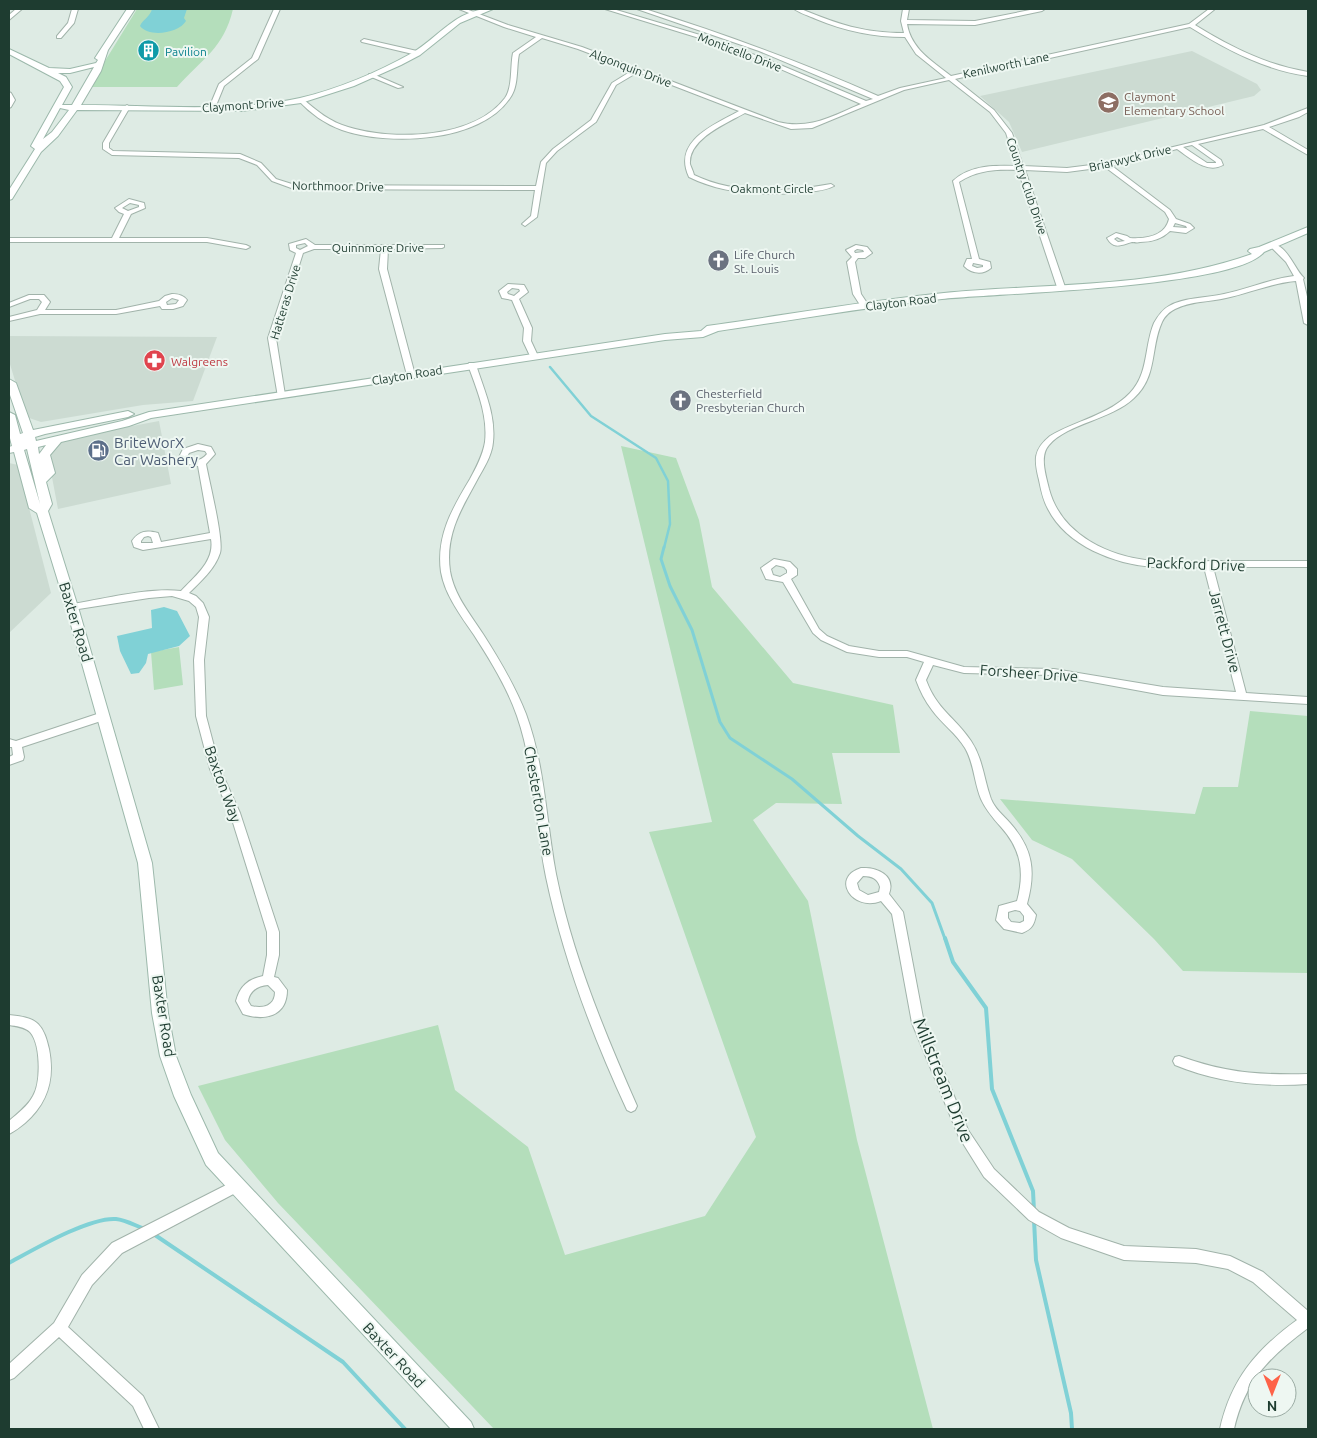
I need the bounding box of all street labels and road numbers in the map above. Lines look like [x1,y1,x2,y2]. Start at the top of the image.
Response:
street label: Monticello Drive [696,30,784,74]
street label: Algonquin Drive [588,46,674,90]
street label: Kenilworth Lane [962,50,1050,80]
street label: Claymont Drive [201,96,285,114]
street label: Country Club Drive [1004,136,1050,236]
street label: Briarwyck Drive [1088,142,1172,174]
street label: Northmoor Drive [292,179,384,193]
street label: Oakmont Circle [730,182,814,195]
street label: Quinnmore Drive [332,241,424,254]
street label: Hatteras Drive [267,263,303,341]
street label: Clayton Road [865,291,937,313]
street label: Clayton Road [371,363,443,387]
street label: Packford Drive [1146,554,1246,574]
street label: Baxter Road [56,580,96,664]
street label: Jarrett Drive [1206,588,1244,674]
street label: Forsheer Drive [979,661,1079,685]
street label: Baxton Way [201,744,245,824]
street label: Chesterton Lane [521,745,557,857]
street label: Baxter Road [149,974,179,1058]
street label: Millstream Drive [910,1015,978,1145]
street label: Baxter Road [360,1319,428,1391]

